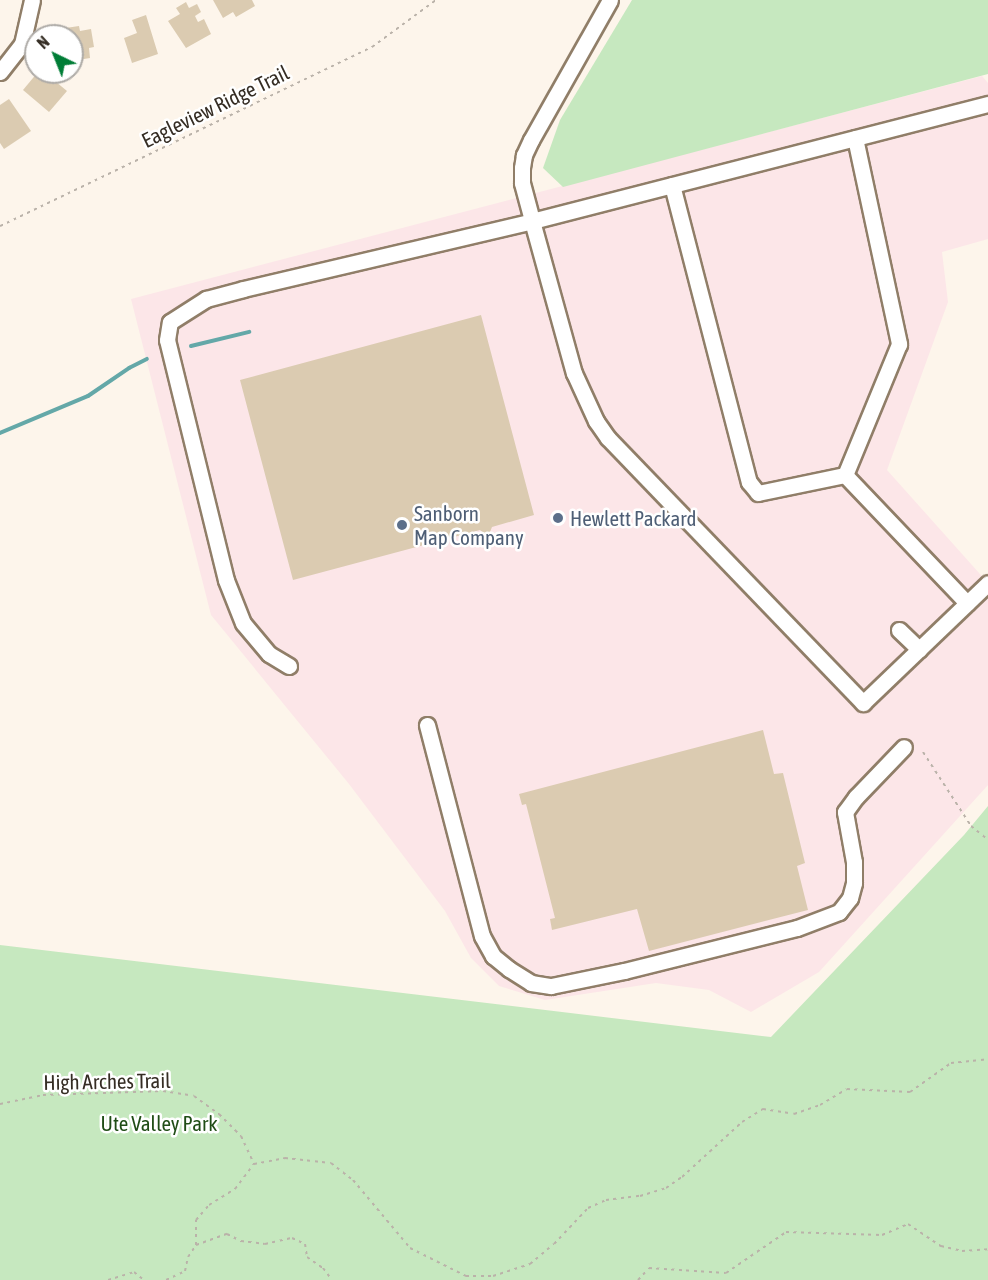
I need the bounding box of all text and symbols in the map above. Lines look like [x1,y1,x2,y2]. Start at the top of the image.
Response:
north arrow [24,24,84,84]
text: N [33,32,53,52]
street label: Eagleview Ridge Trail [137,59,293,153]
place label: Sanborn Map Company [414,500,524,550]
place label: Hewlett Packard [570,505,696,531]
marker: Hewlett Packard [551,511,565,525]
marker: Sanborn Map Company [395,518,409,532]
street label: High Arches Trail [43,1067,171,1095]
park label: Ute Valley Park [101,1110,217,1136]

